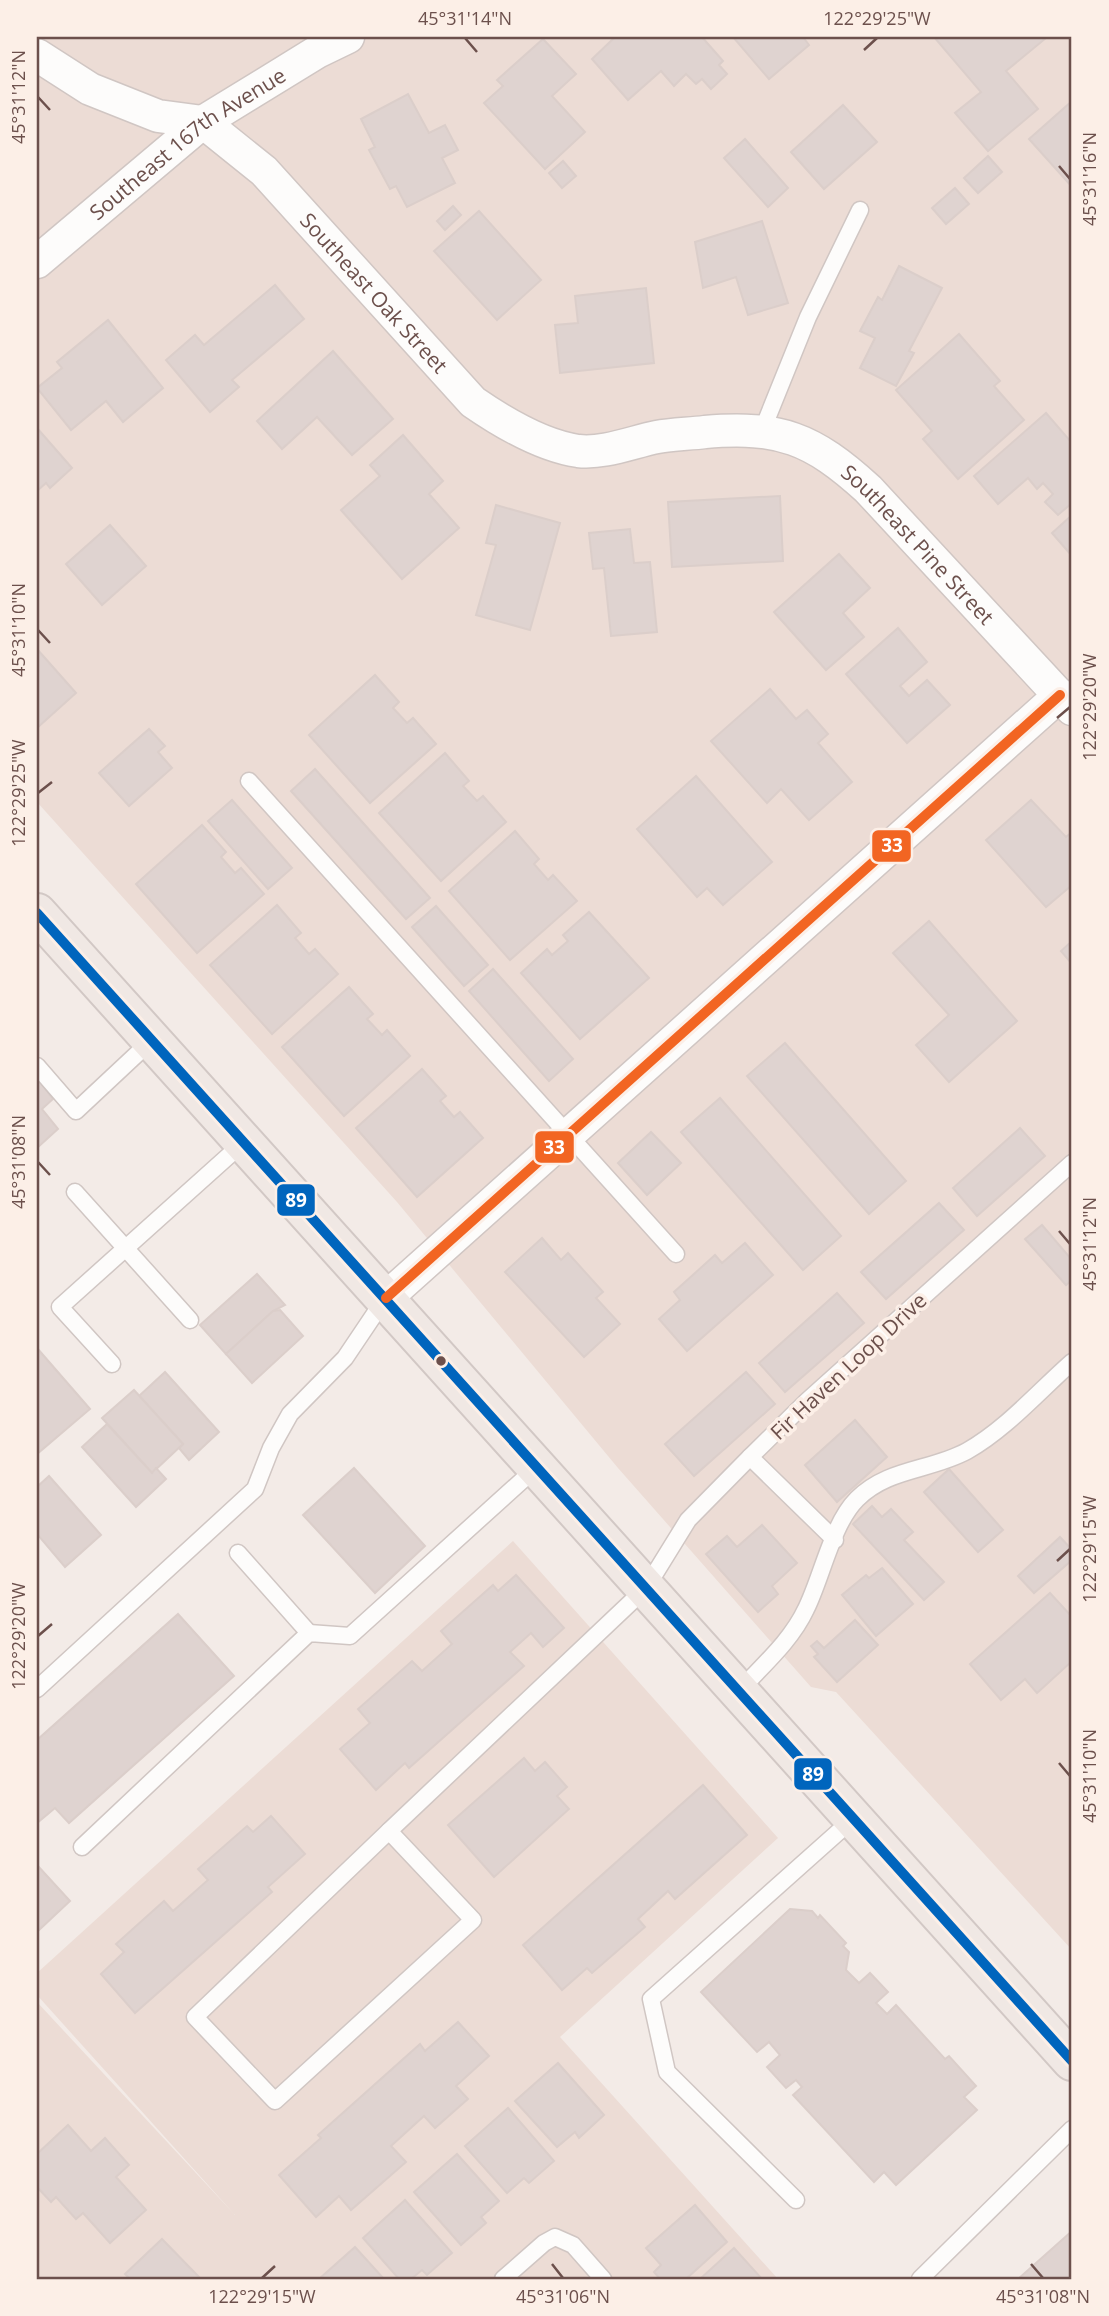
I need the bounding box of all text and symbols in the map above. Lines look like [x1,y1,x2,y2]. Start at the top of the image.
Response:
text: 45°31'14"N [418,6,512,30]
text: 122°29'25"W [823,6,931,30]
text: 45°31'12"N [6,50,30,144]
street label: Southeast 167th Avenue [83,61,291,226]
text: 45°31'16"N [1077,132,1101,226]
street label: Southeast Oak Street [294,207,454,379]
street label: Southeast Pine Street [836,458,1000,630]
text: 45°31'10"N [6,583,30,677]
text: 122°29'20"W [1077,653,1101,761]
text: 122°29'25"W [6,739,30,847]
line badge: 33 [871,829,912,863]
text: 33 [881,832,903,858]
text: 45°31'08"N [6,1115,30,1209]
line badge: 33 [534,1130,575,1164]
text: 33 [543,1134,565,1160]
line badge: 89 [276,1183,316,1217]
text: 89 [285,1187,307,1213]
text: 45°31'12"N [1077,1197,1101,1291]
street label: Fir Haven Loop Drive [764,1286,932,1446]
unlabelled marker [434,1354,448,1368]
text: 122°29'15"W [1077,1495,1101,1603]
text: 122°29'20"W [6,1582,30,1690]
text: 45°31'10"N [1077,1729,1101,1823]
line badge: 89 [793,1757,833,1791]
text: 89 [802,1761,824,1787]
text: 122°29'15"W [208,2284,316,2308]
text: 45°31'06"N [516,2284,610,2308]
text: 45°31'08"N [996,2284,1090,2308]

